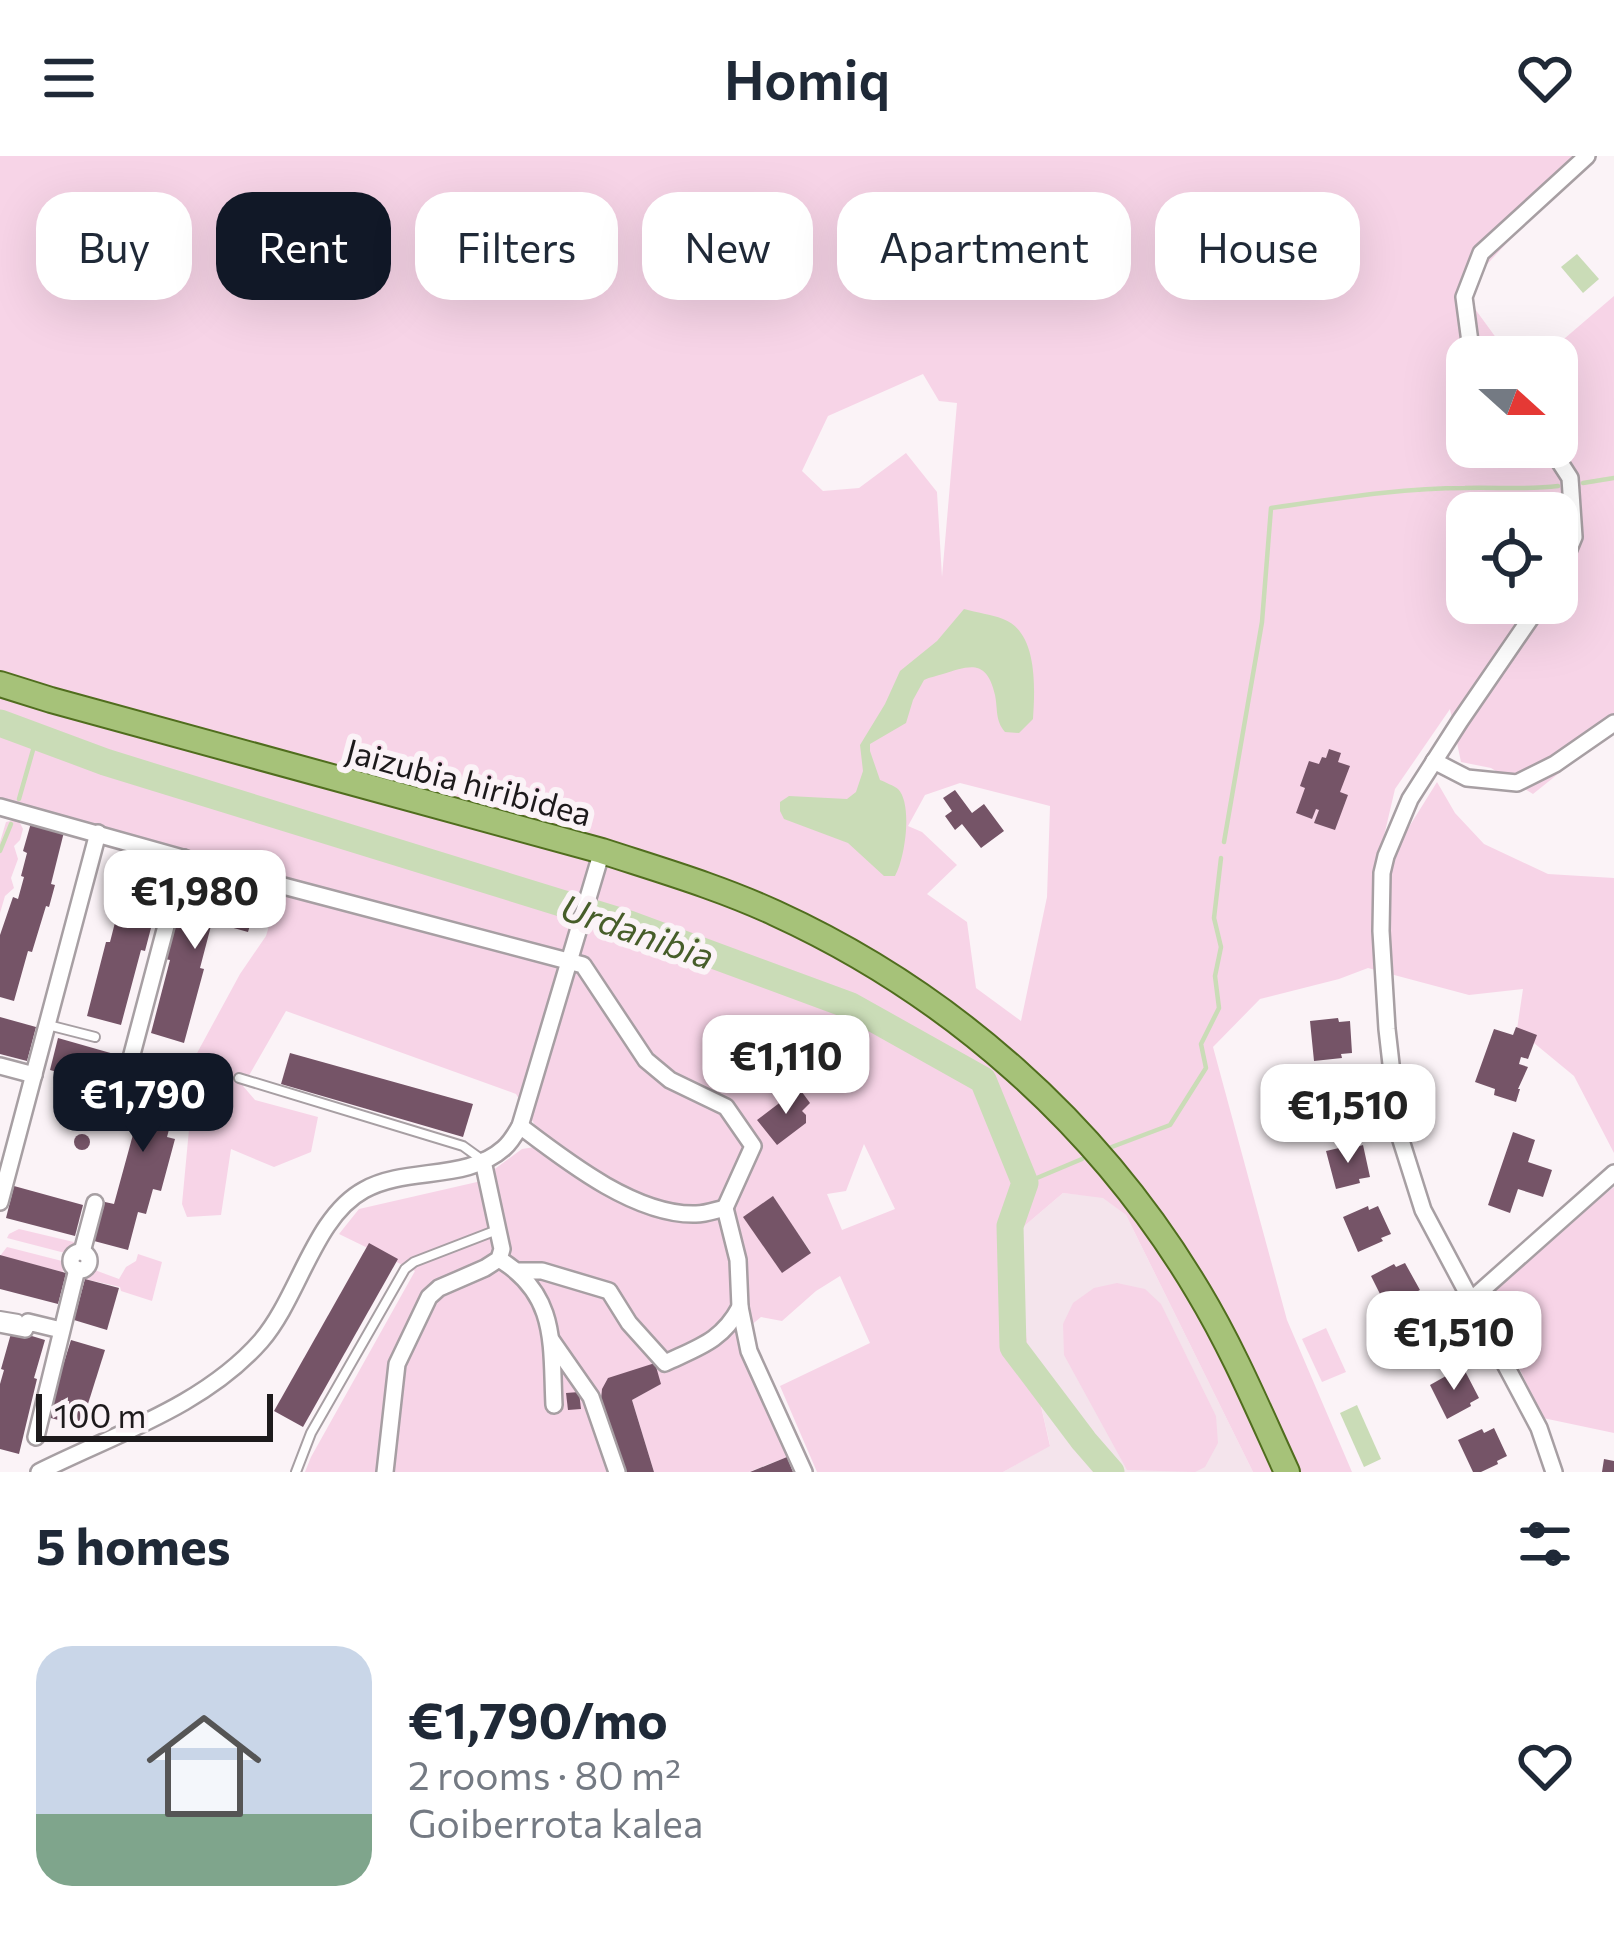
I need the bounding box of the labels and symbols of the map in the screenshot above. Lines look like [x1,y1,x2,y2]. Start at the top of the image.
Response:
north arrow [1446,336,1578,468]
street label: Jaizubia hiribidea [342,729,596,833]
pin: €1,980 [97,850,293,952]
water label: Urdanibia [556,883,720,977]
pin: €1,110 [688,1015,884,1117]
pin: €1,790 [45,1053,241,1155]
pin: €1,510 [1250,1064,1446,1166]
pin: €1,510 [1356,1291,1552,1393]
scale bar [36,1388,273,1441]

